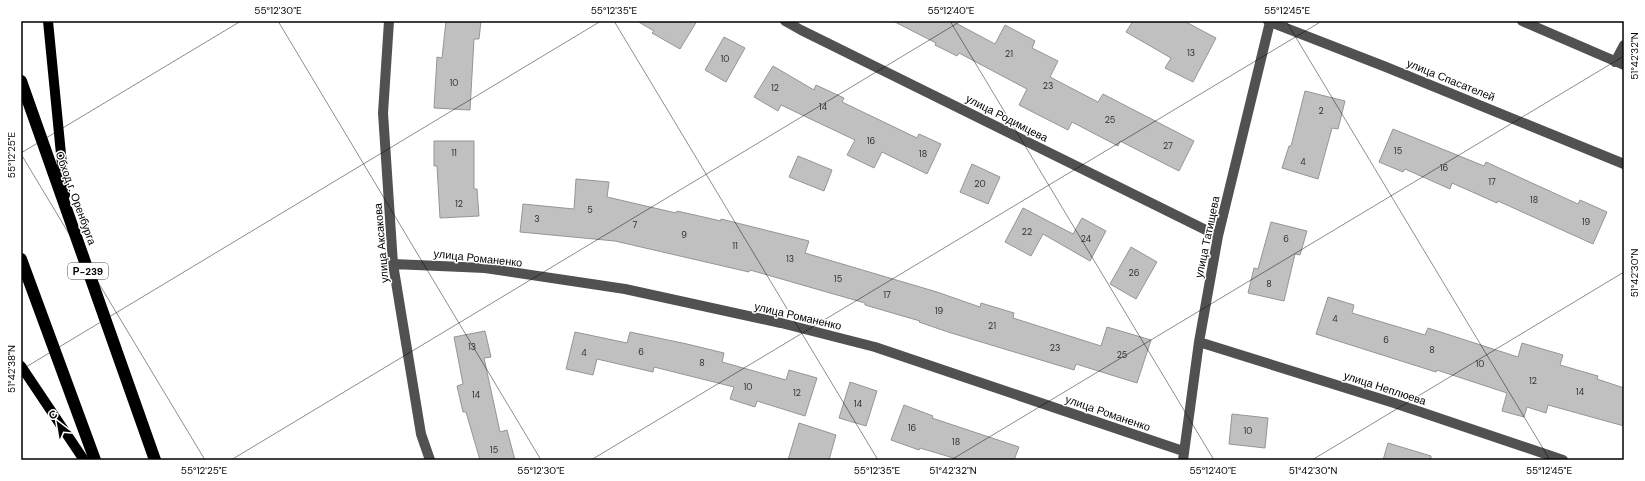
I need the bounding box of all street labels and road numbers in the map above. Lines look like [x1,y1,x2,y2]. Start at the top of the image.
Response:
street label: улица Спасателей [1405,56,1497,104]
street label: улица Родимцева [964,91,1051,145]
street label: Обход г. Оренбурга [53,149,100,248]
street label: улица Татищева [1191,194,1223,279]
street label: улица Аксакова [370,202,391,283]
street label: улица Романенко [433,246,523,270]
road number: Р-239 [68,263,108,279]
street label: улица Романенко [753,299,843,333]
street label: улица Неплюева [1342,368,1429,408]
street label: улица Романенко [1064,392,1152,434]

